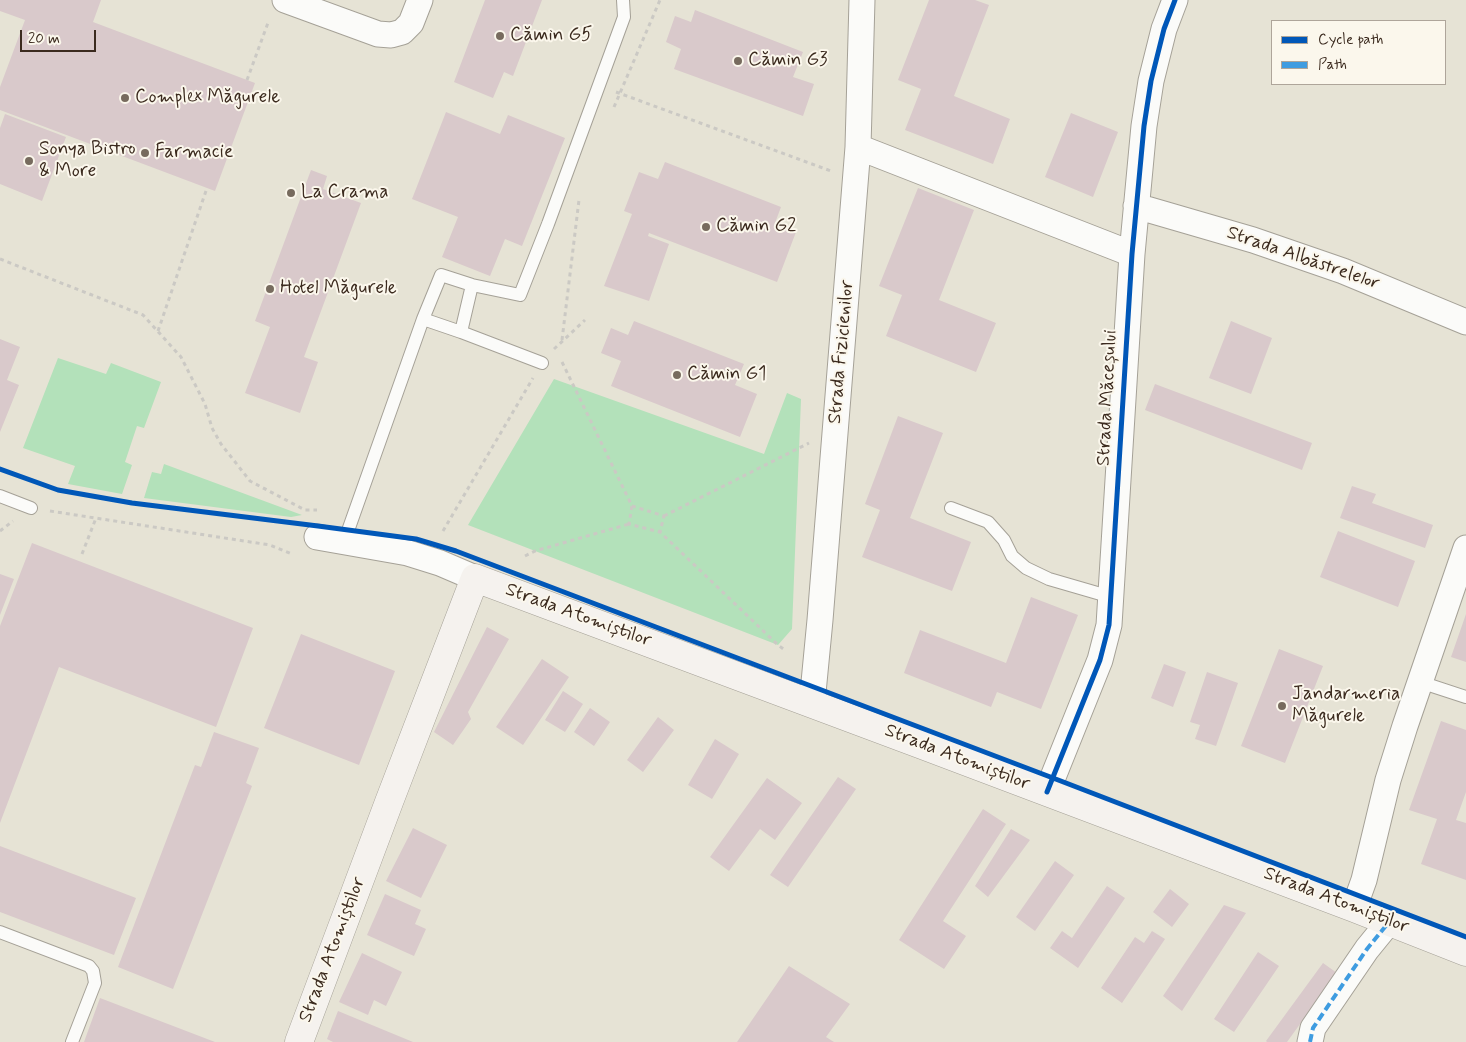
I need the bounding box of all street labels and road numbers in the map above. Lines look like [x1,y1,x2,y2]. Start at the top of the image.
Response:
street label: Strada Albăstrelelor [1223,222,1383,296]
street label: Strada Fizicienilor [824,279,860,425]
street label: Strada Măceșului [1093,329,1123,467]
street label: Strada Atomiștilor [502,579,654,653]
street label: Strada Atomiștilor [881,720,1033,796]
street label: Strada Atomiștilor [1260,863,1412,939]
street label: Strada Atomiștilor [295,874,371,1026]

